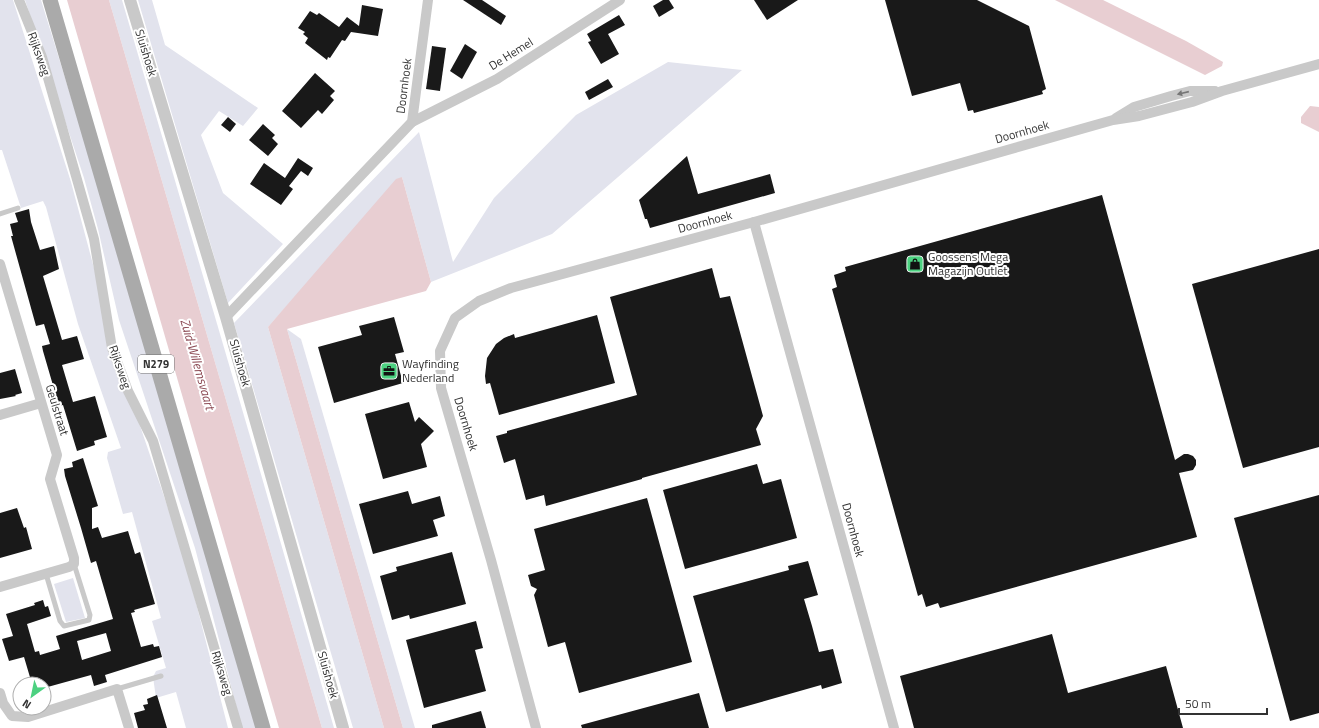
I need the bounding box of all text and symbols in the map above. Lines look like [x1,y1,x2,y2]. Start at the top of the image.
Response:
street label: Sluishoek [130,27,163,79]
street label: Rijksweg [23,29,56,78]
street label: De Hemel [485,32,537,75]
street label: Doornhoek [391,57,416,115]
one-way arrow [1177,91,1189,97]
street label: Doornhoek [993,115,1051,148]
street label: Doornhoek [676,205,734,238]
place label: Goossens Mega Magazijn Outlet [928,247,1008,280]
shop icon: Goossens Mega Magazijn Outlet [905,254,925,274]
water label: Zuid-Willemsvaart [175,316,221,414]
street label: Sluishoek [225,337,256,389]
street label: Rijksweg [104,342,137,391]
place label: Wayfinding Nederland [402,354,459,387]
road number: N279 [138,355,174,373]
office icon: Wayfinding Nederland [379,361,399,381]
street label: Geulstraat [41,382,75,439]
street label: Doornhoek [449,394,484,453]
street label: Doornhoek [837,501,870,559]
street label: Rijksweg [207,648,238,697]
street label: Sluishoek [313,649,344,701]
north arrow [12,676,52,716]
scale bar [1179,690,1267,716]
text: 50 m [1185,694,1211,713]
text: N [19,696,34,713]

